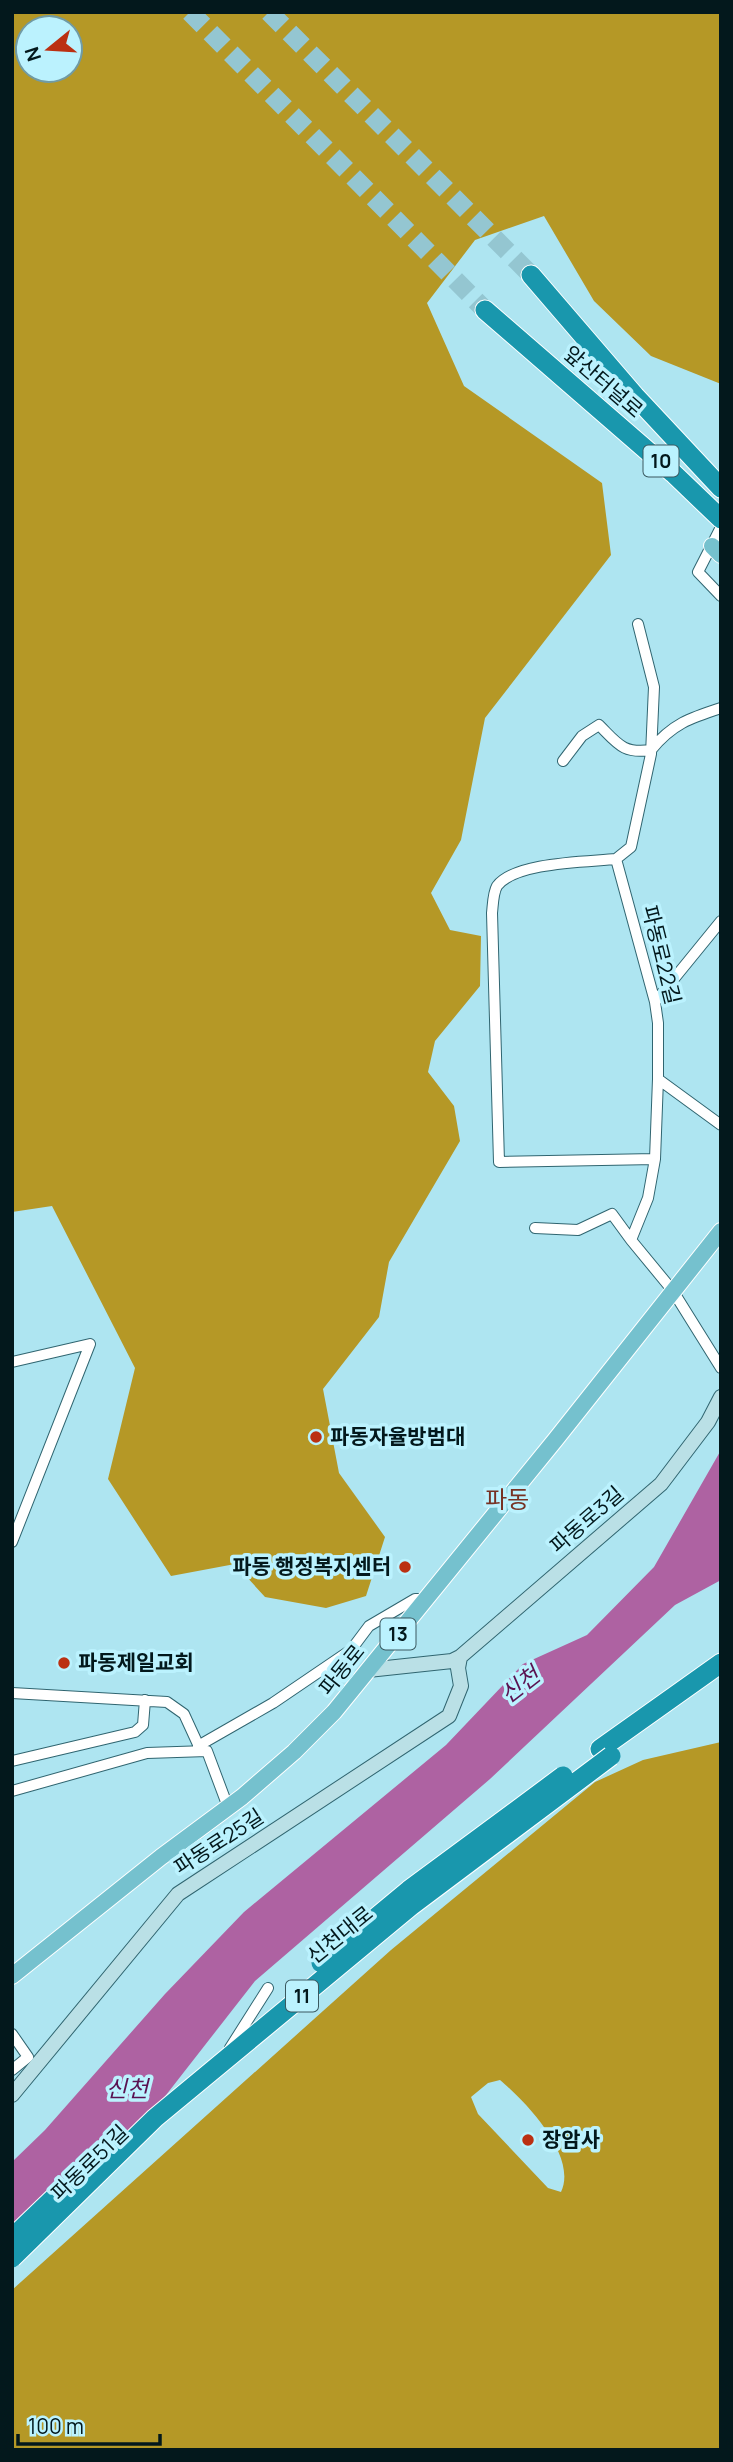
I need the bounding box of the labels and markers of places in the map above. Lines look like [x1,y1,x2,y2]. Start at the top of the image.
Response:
place label: 파동자율방범대 [330,1422,465,1450]
marker: 파동자율방범대 [308,1429,324,1445]
place label: 파동 행정복지센터 [232,1552,391,1580]
marker: 파동 행정복지센터 [397,1559,413,1575]
place label: 파동제일교회 [78,1648,194,1676]
marker: 파동제일교회 [56,1655,72,1671]
place label: 장암사 [542,2125,600,2153]
marker: 장암사 [520,2132,536,2148]

